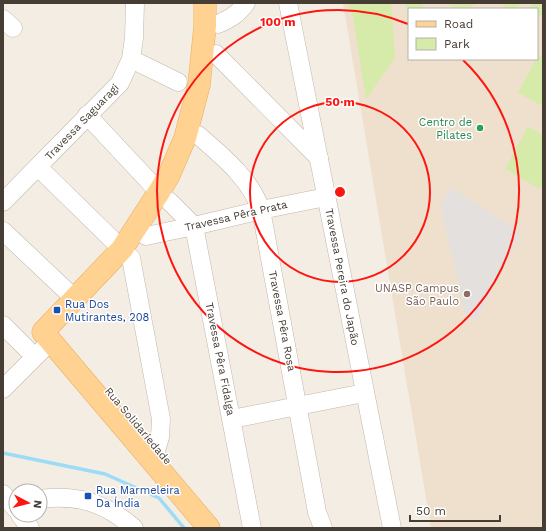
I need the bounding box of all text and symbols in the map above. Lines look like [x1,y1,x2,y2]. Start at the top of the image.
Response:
legend [408,8,538,60]
text: 100 m [260,15,296,29]
text: Road [444,17,473,31]
text: Park [444,37,470,51]
street label: Travessa Saguaragi [42,81,122,163]
text: 50 m [325,95,355,109]
place label: Centro de Pilates [419,116,472,142]
marker: Centro de Pilates [475,123,485,133]
centre of rings [333,185,347,199]
street label: Travessa Pêra Prata [184,198,288,234]
street label: Travessa Pereira do Japão [322,207,362,347]
street label: Travessa Pêra Rosa [266,269,298,373]
place label: UNASP Campus São Paulo [375,282,459,308]
marker: UNASP Campus São Paulo [462,289,472,299]
place label: Rua Dos Mutirantes, 208 [65,298,150,324]
street label: Travessa Pêra Fidalga [203,301,237,417]
marker: Rua Dos Mutirantes, 208 [52,305,62,315]
street label: Rua Solidariedade [102,385,174,467]
north arrow [8,483,48,523]
place label: Rua Marmeleira Da Índia [96,484,180,510]
marker: Rua Marmeleira Da Índia [83,491,93,501]
scale bar [410,497,500,523]
text: N [30,499,44,509]
text: 50 m [416,504,446,518]

